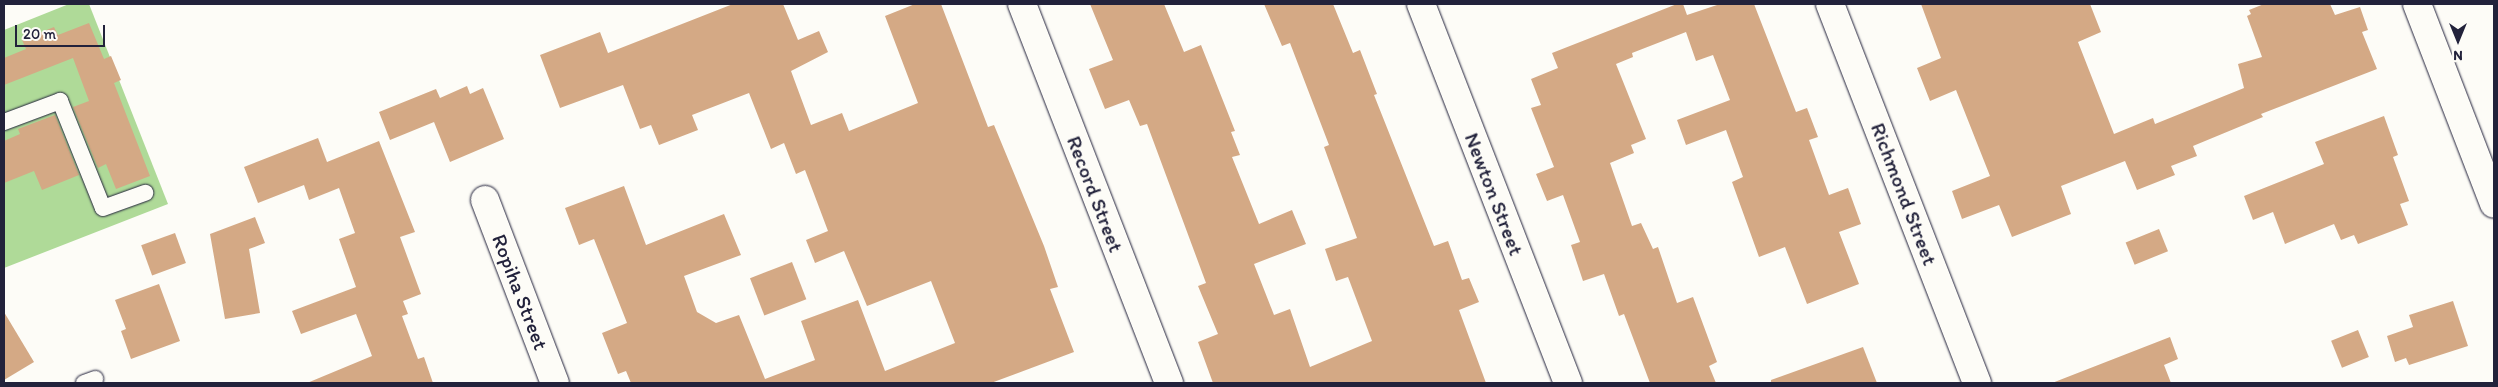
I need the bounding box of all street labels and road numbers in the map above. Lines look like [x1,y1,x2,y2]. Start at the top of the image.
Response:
street label: Richmond Street [1865,119,1943,269]
street label: Newton Street [1459,129,1529,259]
street label: Record Street [1061,132,1129,256]
street label: Ropiha Street [486,231,554,353]

